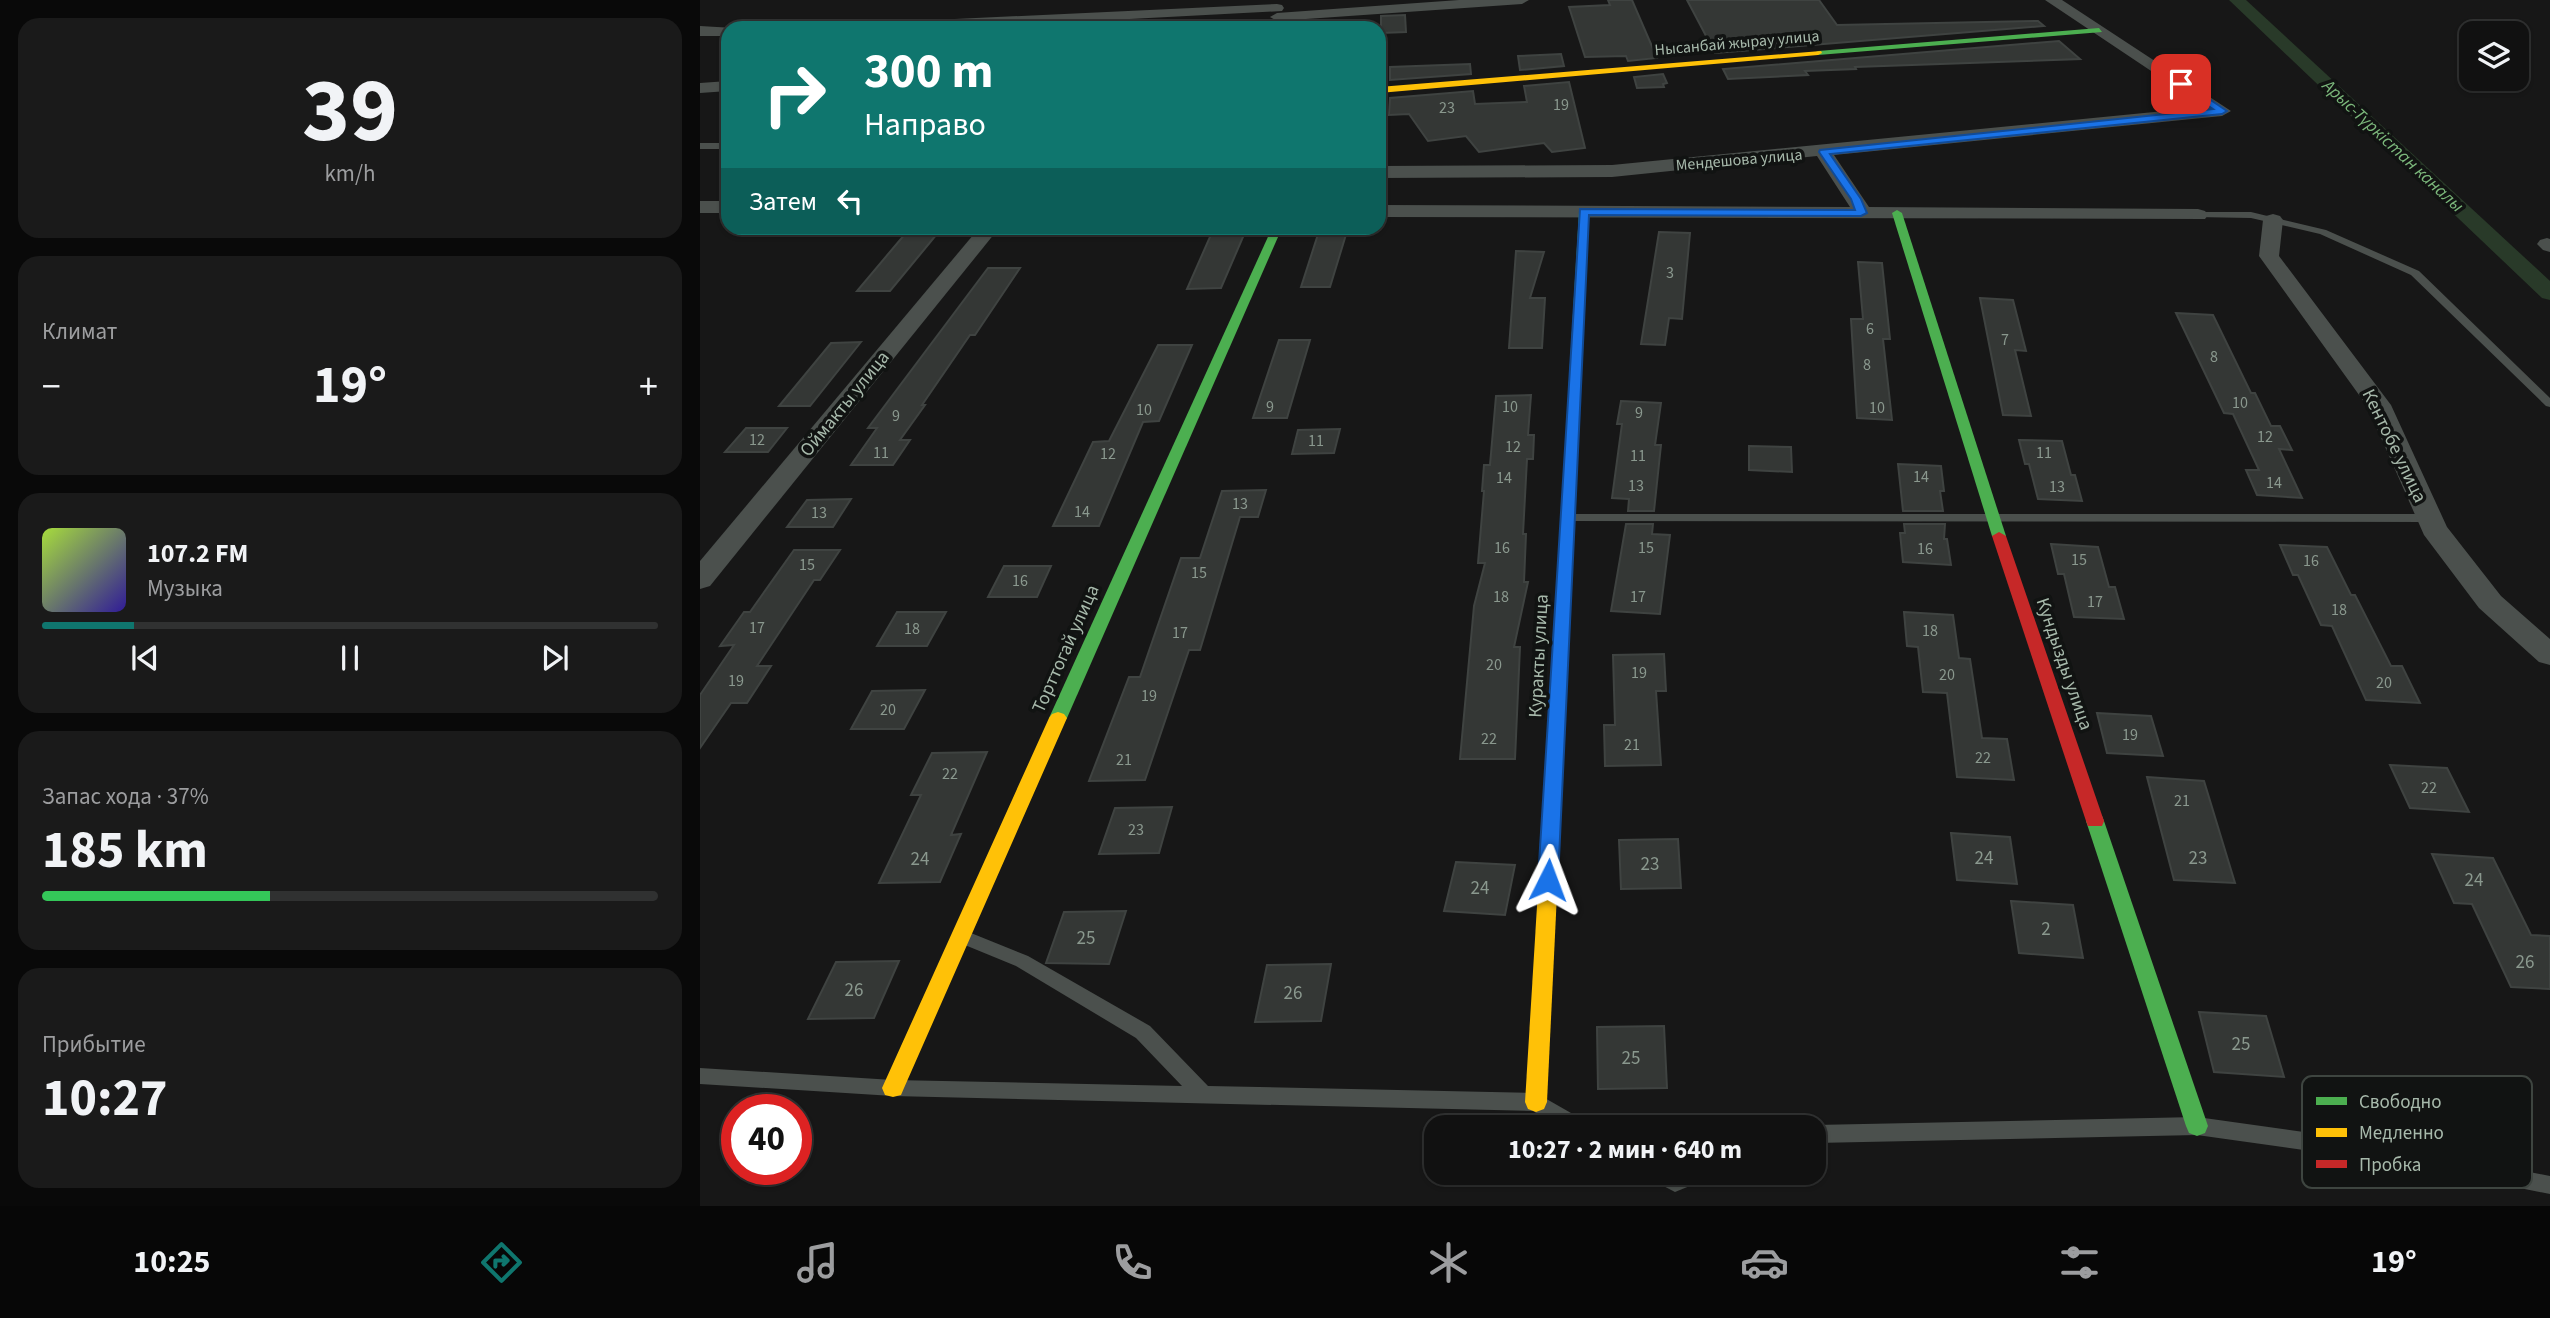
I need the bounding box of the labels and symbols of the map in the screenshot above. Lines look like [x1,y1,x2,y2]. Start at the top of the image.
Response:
street label: Нысанбай жырау улица [1654,25,1820,61]
pin [2151,54,2211,114]
water label: Арыс-Түркістан каналы [2316,73,2469,218]
house number: 19 [1553,94,1569,116]
house number: 23 [1439,97,1455,119]
street label: Мендешова улица [1675,144,1803,176]
house number: 3 [1666,262,1674,284]
house number: 6 [1866,318,1874,340]
house number: 7 [2001,329,2009,351]
street label: Оймакты улица [794,345,896,463]
house number: 8 [2210,346,2218,368]
house number: 8 [1863,354,1871,376]
street label: Кентобе улица [2355,385,2433,507]
house number: 10 [2232,392,2248,414]
house number: 9 [1266,396,1274,418]
house number: 10 [1502,396,1518,418]
house number: 10 [1869,397,1885,419]
house number: 10 [1136,399,1152,421]
house number: 9 [1635,402,1643,424]
house number: 9 [892,405,900,427]
house number: 12 [2257,426,2273,448]
house number: 12 [749,429,765,451]
house number: 11 [1308,430,1324,452]
house number: 12 [1505,436,1521,458]
house number: 11 [873,442,889,464]
house number: 11 [2036,442,2052,464]
house number: 12 [1100,443,1116,465]
house number: 11 [1630,445,1646,467]
house number: 14 [1913,466,1929,488]
house number: 14 [1496,467,1512,489]
house number: 14 [2266,472,2282,494]
house number: 13 [1628,475,1644,497]
house number: 13 [2049,476,2065,498]
house number: 13 [1232,493,1248,515]
house number: 14 [1074,501,1090,523]
house number: 13 [811,502,827,524]
house number: 16 [1494,537,1510,559]
house number: 15 [1638,537,1654,559]
house number: 16 [1917,538,1933,560]
house number: 15 [2071,549,2087,571]
house number: 16 [2303,550,2319,572]
house number: 15 [799,554,815,576]
house number: 15 [1191,562,1207,584]
house number: 16 [1012,570,1028,592]
street label: Торттогай улица [1026,581,1106,717]
house number: 18 [1493,586,1509,608]
house number: 17 [1630,586,1646,608]
house number: 17 [2087,591,2103,613]
street label: Куракты улица [1522,594,1556,718]
street label: Кундызды улица [2029,594,2099,734]
house number: 18 [2331,599,2347,621]
house number: 17 [749,617,765,639]
house number: 18 [904,618,920,640]
house number: 18 [1922,620,1938,642]
house number: 17 [1172,622,1188,644]
house number: 20 [1486,654,1502,676]
house number: 19 [1631,662,1647,684]
house number: 20 [1939,664,1955,686]
house number: 19 [728,670,744,692]
house number: 20 [2376,672,2392,694]
house number: 19 [1141,685,1157,707]
house number: 20 [880,699,896,721]
house number: 19 [2122,724,2138,746]
house number: 22 [1481,728,1497,750]
house number: 21 [1624,734,1640,756]
house number: 22 [1975,747,1991,769]
house number: 21 [1116,749,1132,771]
house number: 22 [942,763,958,785]
house number: 22 [2421,777,2437,799]
house number: 21 [2174,790,2190,812]
house number: 23 [1128,819,1144,841]
position arrow [1511,843,1585,917]
house number: 24 [1975,845,1993,872]
house number: 23 [2189,845,2207,872]
house number: 24 [911,846,929,873]
house number: 23 [1641,851,1659,878]
house number: 24 [2465,867,2483,894]
house number: 24 [1471,875,1489,902]
house number: 2 [2041,916,2051,943]
house number: 25 [1077,925,1095,952]
house number: 26 [2516,949,2534,976]
house number: 26 [845,977,863,1004]
house number: 26 [1284,980,1302,1007]
house number: 25 [2232,1031,2250,1058]
house number: 25 [1622,1045,1640,1072]
legend [2302,1076,2532,1188]
text: Свободно [2359,1089,2442,1116]
speed limit sign: 40 [721,1094,812,1185]
text: Медленно [2359,1120,2444,1147]
text: Пробка [2359,1152,2421,1179]

